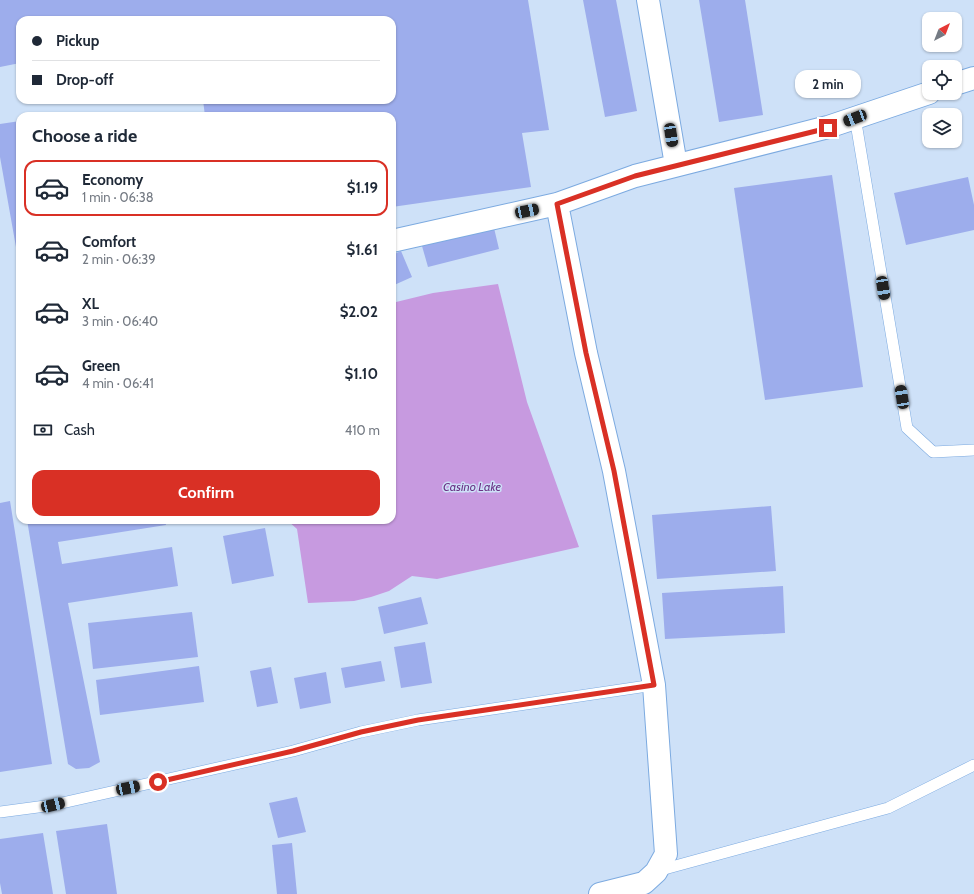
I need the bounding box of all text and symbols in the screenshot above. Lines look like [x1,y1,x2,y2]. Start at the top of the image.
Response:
north arrow [922,12,962,52]
map controls [922,12,962,148]
text: Pickup [56,32,99,50]
button: locate [922,60,962,100]
callout: 2 min [795,70,861,98]
text: Drop-off [56,71,114,89]
text: 2 min [812,76,844,92]
car [842,108,868,128]
button: layers [922,108,962,148]
route end [819,119,837,137]
car [663,122,679,148]
text: Choose a ride [32,125,137,147]
icon: car [34,170,70,206]
text: Economy [82,171,143,189]
text: $1.19 [347,179,378,197]
text: 1 min · 06:38 [82,189,154,205]
car [514,203,540,219]
icon: car [34,232,70,268]
text: Comfort [82,233,136,251]
text: $1.61 [346,241,378,259]
text: 2 min · 06:39 [82,251,156,267]
car [875,275,891,301]
icon: car [34,294,70,330]
text: XL [82,295,99,313]
text: $2.02 [340,303,378,321]
text: 3 min · 06:40 [82,313,158,329]
icon: car [34,356,70,392]
text: Green [82,357,120,375]
text: $1.10 [345,365,378,383]
text: 4 min · 06:41 [82,375,154,391]
car [894,384,910,410]
icon: cash [32,419,54,441]
text: Cash [64,421,95,439]
text: 410 m [345,422,380,438]
button: Confirm [32,470,380,516]
water label: Casino Lake [443,479,501,494]
route start [149,773,167,791]
car [115,780,141,796]
car [40,796,66,814]

